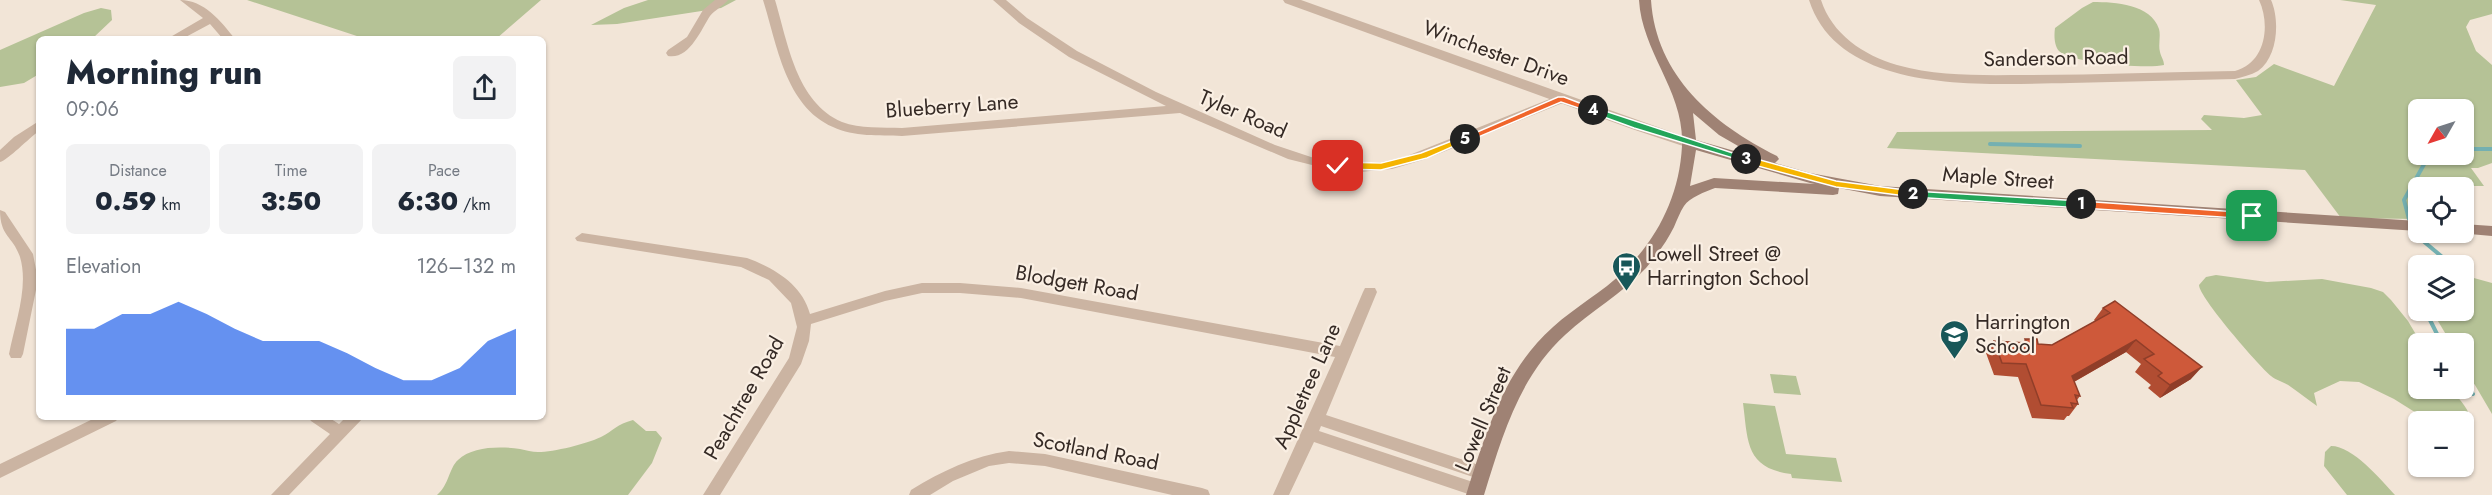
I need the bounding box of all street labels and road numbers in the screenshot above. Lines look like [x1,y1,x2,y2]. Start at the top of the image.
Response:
street label: Winchester Drive [1419,13,1573,93]
street label: Sanderson Road [1983,42,2129,74]
street label: Tyler Road [1194,82,1292,146]
street label: Blueberry Lane [885,86,1020,126]
street label: Maple Street [1942,159,2054,197]
street label: Blodgett Road [1013,257,1141,309]
street label: Appletree Lane [1266,318,1348,454]
street label: Peachtree Road [697,331,791,465]
street label: Lowell Street [1447,362,1519,476]
street label: Scotland Road [1031,424,1161,478]

